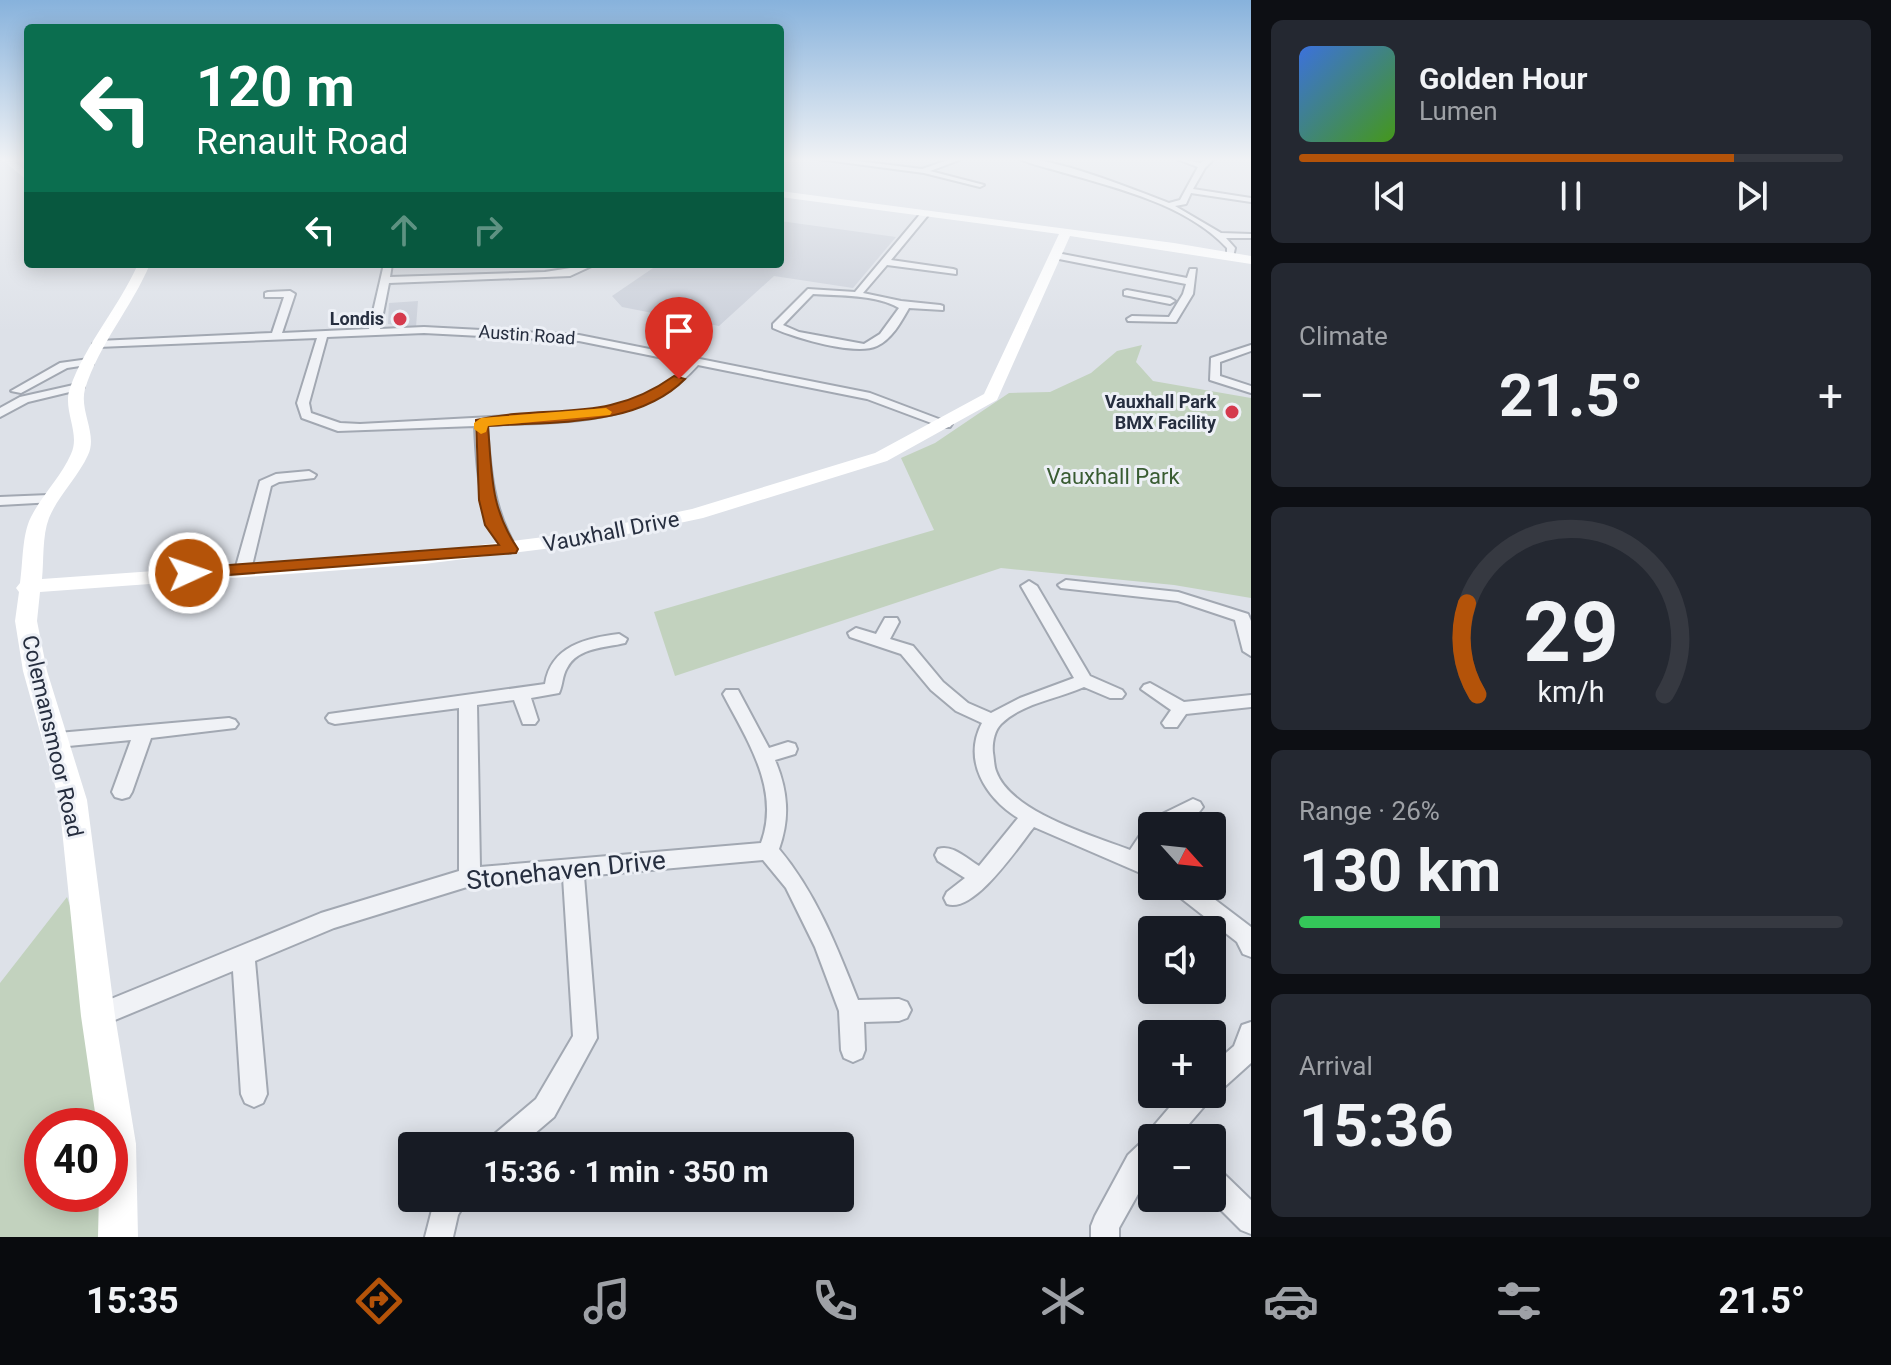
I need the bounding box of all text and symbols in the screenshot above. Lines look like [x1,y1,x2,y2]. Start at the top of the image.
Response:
text: 120 m [196,54,355,120]
icon: left [64,56,168,160]
text: Golden Hour [1419,61,1588,96]
text: Lumen [1419,96,1498,126]
text: Renault Road [196,121,409,163]
icon: previous [1368,174,1412,218]
icon: pause [1549,174,1593,218]
icon: next [1730,174,1774,218]
icon: left [298,208,342,252]
icon: ahead [382,208,426,252]
icon: right [466,208,510,252]
pin [645,297,713,379]
place label: Londis [330,308,384,329]
icon: arrive [657,309,701,353]
marker: Londis [391,310,409,328]
street label: Austin Road [478,321,576,348]
text: Climate [1299,321,1388,351]
text: 21.5° [1499,360,1643,431]
text: − [1299,370,1324,422]
text: + [1818,370,1843,422]
place label: Vauxhall Park BMX Facility [1105,391,1217,433]
marker: Vauxhall Park BMX Facility [1223,403,1241,421]
park label: Vauxhall Park [1046,464,1180,489]
street label: Vauxhall Drive [541,506,681,557]
position arrow [147,531,231,615]
text: 29 [1523,583,1619,680]
street label: Colemansmoor Road [17,633,88,839]
text: km/h [1537,675,1605,709]
text: Range · 26% [1299,796,1440,826]
north arrow [1138,812,1226,900]
map controls [1138,812,1226,1212]
text: 130 km [1299,835,1501,906]
street label: Stonehaven Drive [465,845,667,895]
button: sound [1138,916,1226,1004]
button: + [1138,1020,1226,1108]
text: Arrival [1299,1051,1373,1081]
text: 15:36 [1299,1090,1454,1161]
speed limit sign: 40 [24,1108,128,1212]
button: − [1138,1124,1226,1212]
text: 15:36 · 1 min · 350 m [483,1154,769,1189]
icon: directions [351,1273,407,1329]
icon: music [579,1273,635,1329]
icon: phone [807,1273,863,1329]
icon: climate [1035,1273,1091,1329]
icon: car [1263,1273,1319,1329]
icon: filters [1491,1273,1547,1329]
text: 15:35 [86,1280,179,1322]
text: 21.5° [1719,1280,1805,1322]

